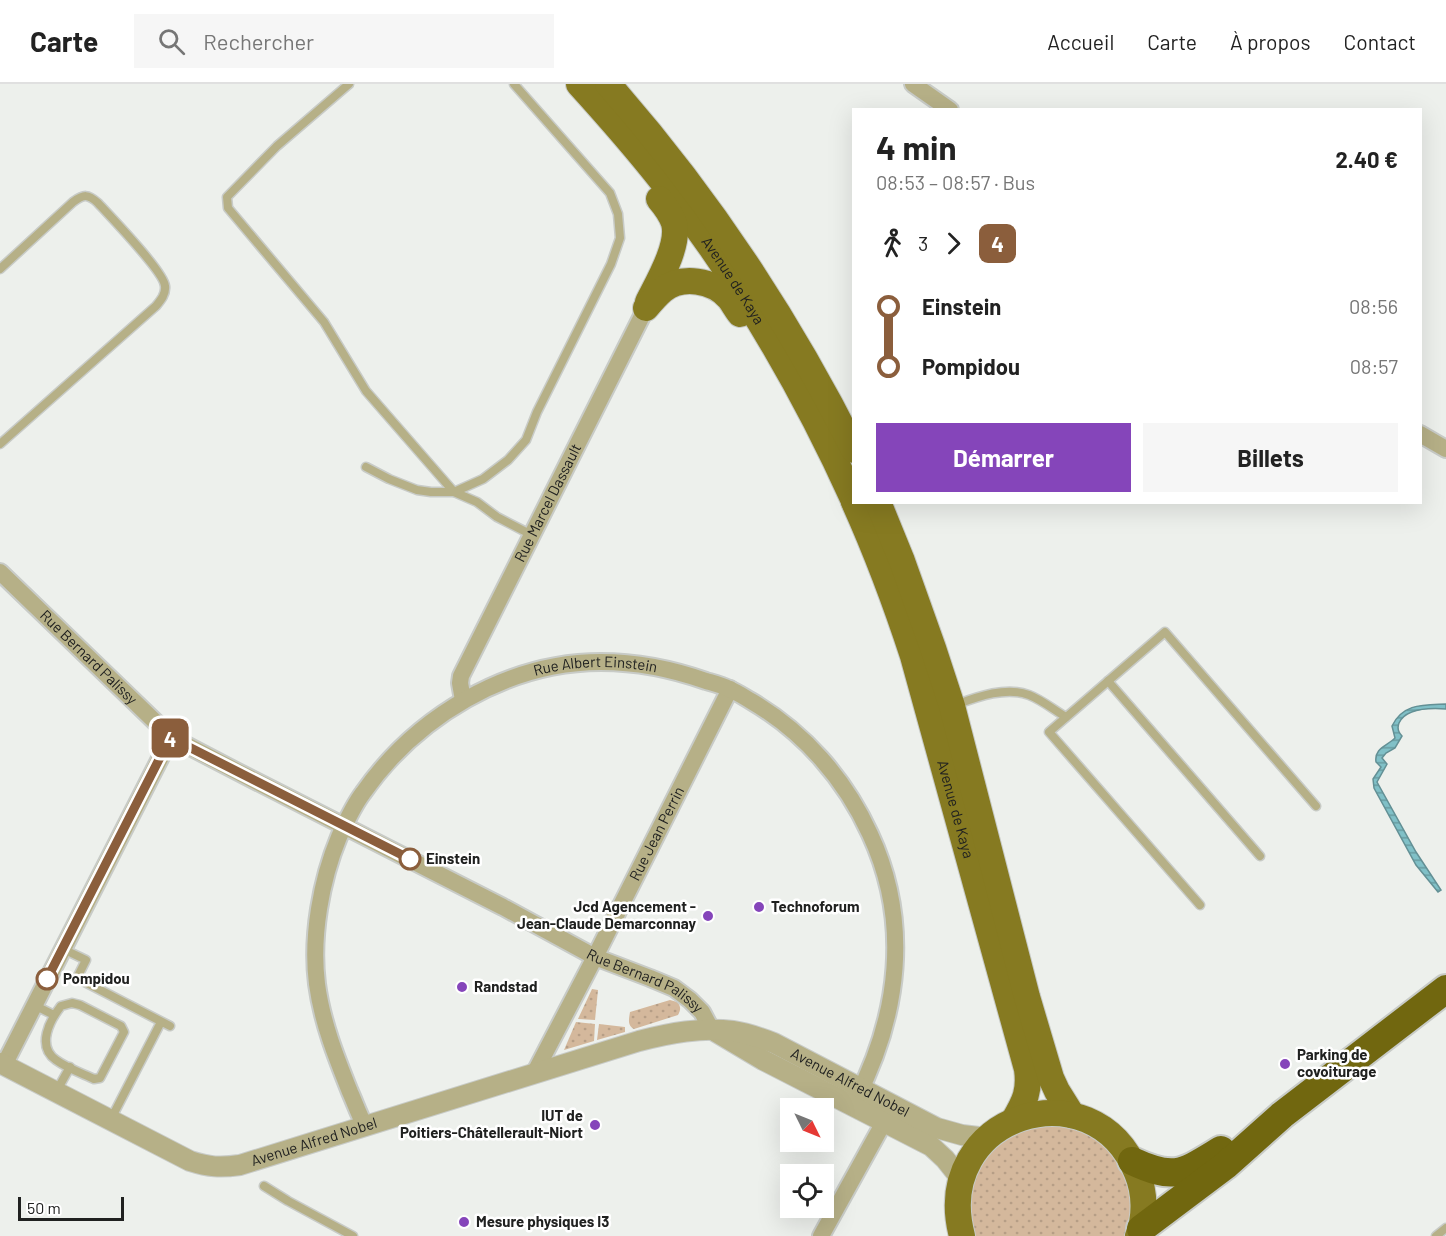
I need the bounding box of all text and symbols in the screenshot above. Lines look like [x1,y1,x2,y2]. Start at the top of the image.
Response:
search box [134,14,554,68]
text: Carte [30,24,98,58]
icon: search [155,25,188,58]
text: Rechercher [203,28,314,54]
text: Accueil [1047,29,1114,54]
text: Carte [1147,29,1197,54]
text: À propos [1230,29,1311,54]
text: Contact [1344,29,1416,54]
text: 4 min [876,127,957,167]
text: 2.40 € [1336,146,1398,172]
text: 08:53 – 08:57 · Bus [876,170,1035,194]
icon: walk [876,227,909,260]
icon: forward [937,227,970,260]
text: 3 [918,231,928,255]
text: 4 [991,231,1004,256]
street label: Avenue de Kaya [698,233,769,327]
text: Einstein [922,293,1001,319]
text: 08:56 [1349,294,1398,318]
text: Pompidou [922,353,1020,379]
text: 08:57 [1350,354,1398,378]
button: Démarrer [876,423,1131,492]
button: Billets [1143,423,1398,492]
street label: Rue Marcel Dassault [510,440,584,565]
street label: Rue Bernard Palissy [37,606,142,708]
street label: Rue Albert Einstein [531,652,659,679]
line badge: 4 [150,718,189,758]
text: 4 [164,726,176,751]
street label: Avenue de Kaya [934,758,978,860]
street label: Rue Jean Perrin [625,783,687,883]
marker: Einstein [399,848,421,870]
place label: Einstein [426,849,480,867]
place label: Jcd Agencement - Jean-Claude Demarconnay [517,897,696,932]
place label: Technoforum [771,897,859,915]
marker: Technoforum [752,900,766,914]
marker: Jcd Agencement - Jean-Claude Demarconnay [701,909,715,923]
street label: Rue Bernard Palissy [584,944,708,1016]
marker: Pompidou [36,968,58,990]
place label: Pompidou [63,969,130,987]
place label: Randstad [474,977,537,995]
marker: Randstad [455,980,469,994]
street label: Avenue Alfred Nobel [788,1043,913,1120]
place label: Parking de covoiturage [1297,1045,1376,1080]
marker: Parking de covoiturage [1278,1057,1292,1071]
north arrow [780,1098,834,1152]
map controls [780,1098,834,1218]
place label: IUT de Poitiers-Châtellerault-Niort [400,1106,583,1141]
street label: Avenue Alfred Nobel [248,1113,379,1169]
marker: IUT de Poitiers-Châtellerault-Niort [588,1118,602,1132]
button: locate [780,1164,834,1218]
scale bar [18,1194,124,1222]
text: 50 m [27,1198,61,1217]
place label: Mesure physiques I3 [476,1212,609,1230]
marker: Mesure physiques I3 [457,1215,471,1229]

